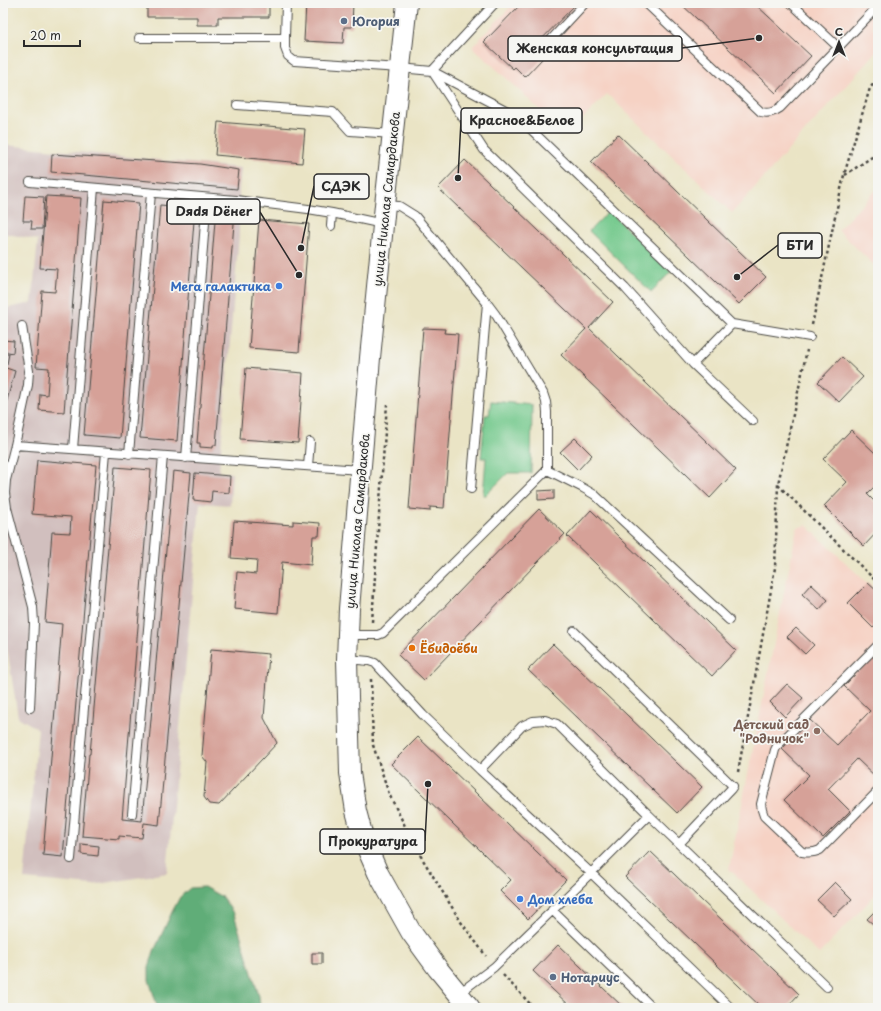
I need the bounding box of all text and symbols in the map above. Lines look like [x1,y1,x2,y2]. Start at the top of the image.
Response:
place label: Югория [352,12,400,30]
marker: Югория [339,16,349,26]
scale bar [24,22,80,48]
north arrow [819,22,859,62]
text: С [835,23,843,40]
text: 20 m [30,26,61,44]
callout: Женская консультация [508,36,682,61]
text: Женская консультация [515,38,674,57]
callout: Красное&Белое [461,108,582,133]
street label: улица Николая Самардакова [368,110,404,287]
text: Красное&Белое [469,110,575,129]
callout: СДЭК [314,174,369,199]
text: СДЭК [321,176,361,195]
callout: Dяdя Dёнеr [167,199,260,224]
text: Dяdя Dёнеr [176,201,253,220]
callout: БТИ [778,233,822,258]
text: БТИ [786,235,814,254]
place label: Мега галактика [170,277,272,295]
marker: Мега галактика [274,281,284,291]
street label: улица Николая Самардакова [340,432,374,609]
place label: Ёбидоёби [420,639,478,657]
marker: Ёбидоёби [407,643,417,653]
place label: Детский сад "Родничок" [733,715,809,747]
marker: Детский сад "Родничок" [812,726,822,736]
callout: Прокуратура [320,829,425,854]
text: Прокуратура [328,831,418,850]
place label: Дом хлеба [527,890,593,908]
marker: Дом хлеба [515,894,525,904]
place label: Нотариус [561,968,620,986]
marker: Нотариус [548,972,558,982]

